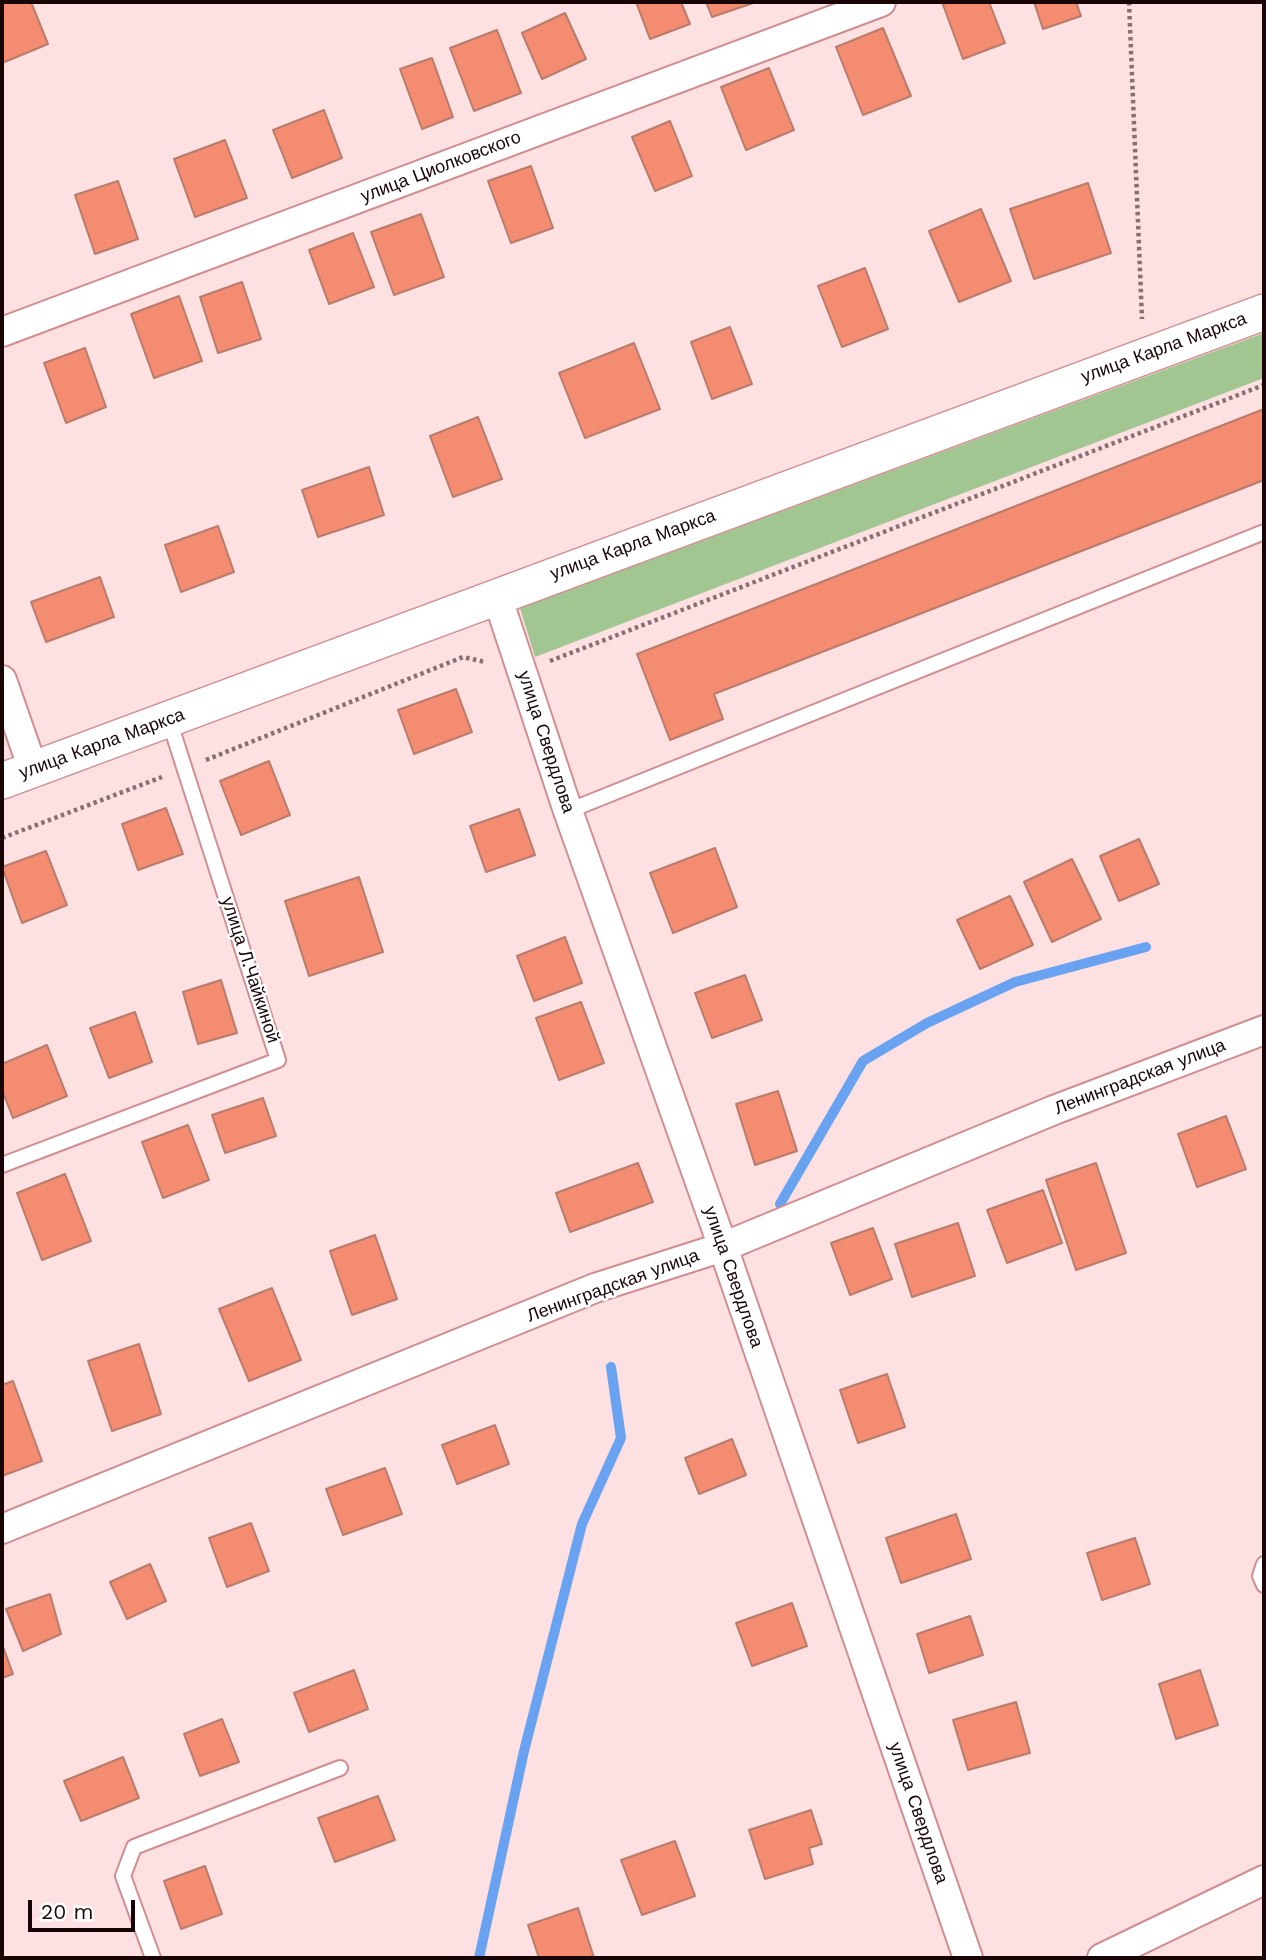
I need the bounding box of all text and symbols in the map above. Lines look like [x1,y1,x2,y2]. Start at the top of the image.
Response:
street label: улица Циолковского [358,126,524,208]
street label: улица Карла Маркса [1078,308,1250,388]
street label: улица Карла Маркса [547,505,719,585]
street label: улица Свердлова [513,668,579,816]
street label: улица Карла Маркса [16,704,188,784]
street label: улица Л.Чайкиной [216,894,284,1046]
street label: Ленинградская улица [1051,1034,1229,1120]
street label: улица Свердлова [699,1203,767,1351]
street label: Ленинградская улица [524,1245,702,1327]
street label: улица Свердлова [884,1739,952,1887]
scale bar [32,1886,138,1930]
text: 20 m [41,1899,93,1924]

